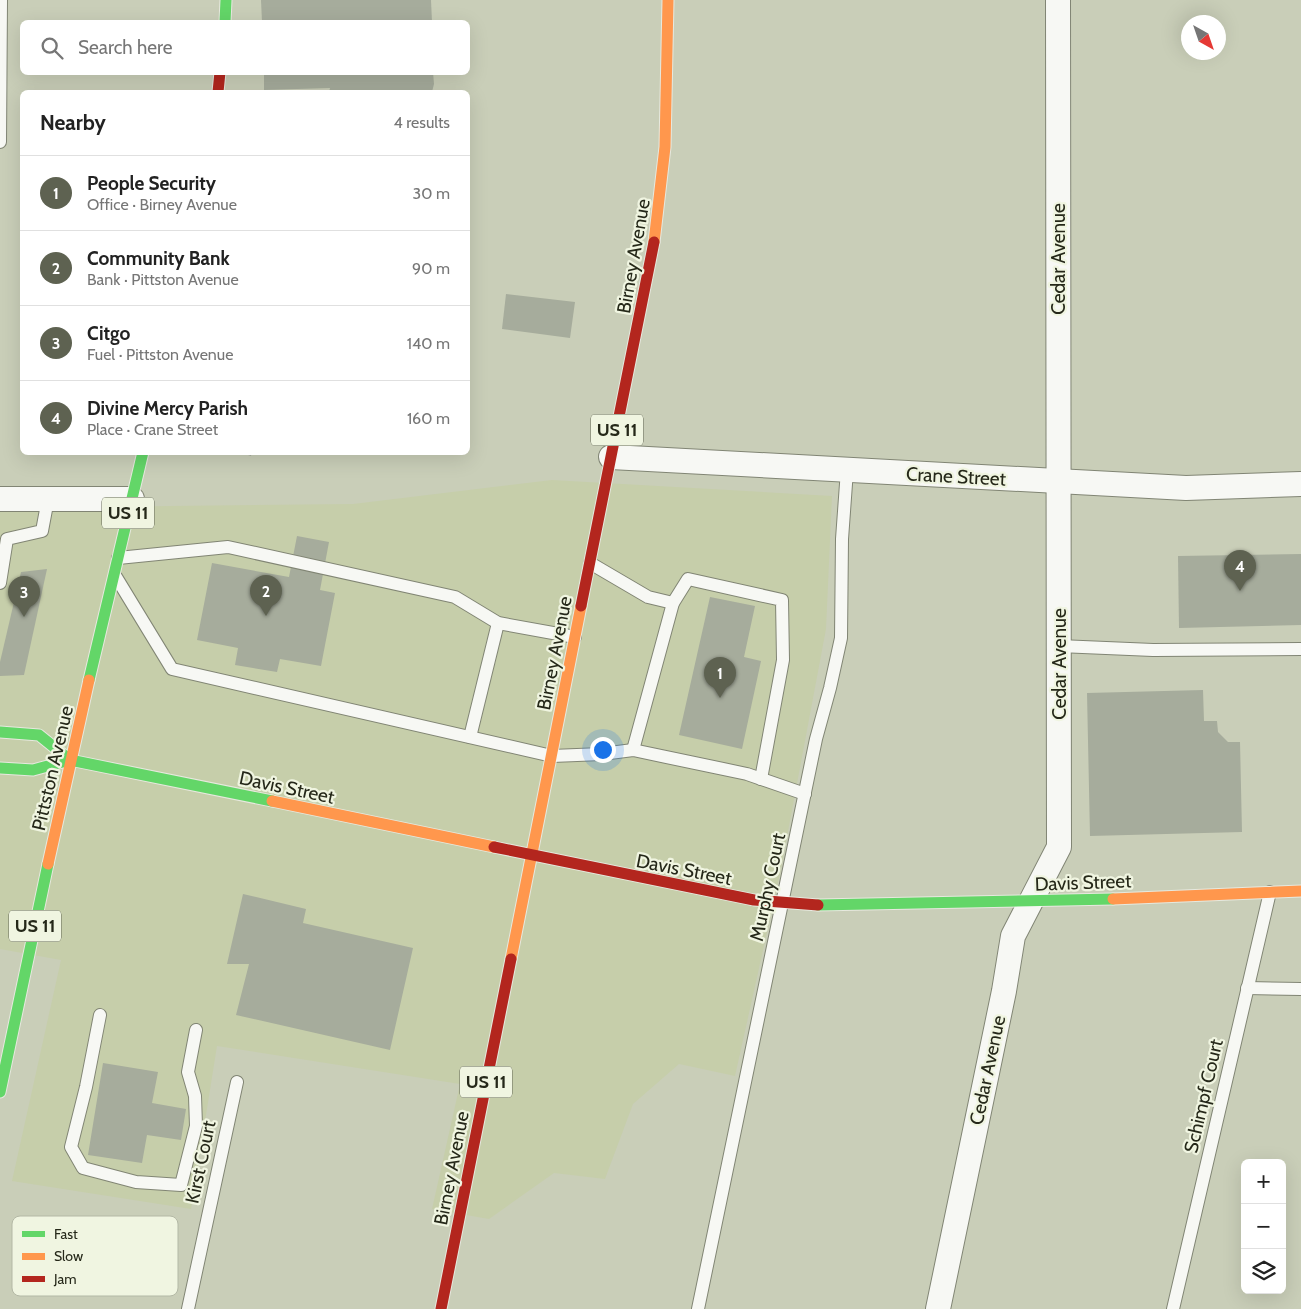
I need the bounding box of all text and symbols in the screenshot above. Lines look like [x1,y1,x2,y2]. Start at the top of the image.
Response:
north arrow [1181,15,1226,60]
search box [20,20,470,75]
icon: search [38,34,66,62]
text: Search here [78,36,172,59]
text: Nearby [40,110,106,135]
text: 4 results [393,113,450,132]
text: People Security [87,172,216,195]
text: 1 [53,184,59,203]
text: 30 m [413,184,450,203]
text: Office · Birney Avenue [87,195,237,214]
street label: Birney Avenue [612,197,655,315]
street label: Cedar Avenue [1047,203,1070,315]
text: Community Bank [87,247,230,270]
text: 2 [52,259,60,278]
text: 90 m [412,259,450,278]
text: Bank · Pittston Avenue [87,270,239,289]
text: Citgo [87,322,130,345]
text: 3 [52,334,60,353]
text: 140 m [407,334,450,353]
text: Fuel · Pittston Avenue [87,345,233,364]
text: Divine Mercy Parish [87,397,248,420]
text: 4 [51,409,61,428]
text: 160 m [407,409,450,428]
road number: US 11 [591,414,643,446]
text: Place · Crane Street [87,420,218,439]
street label: Crane Street [905,462,1007,491]
road number: US 11 [102,498,154,528]
pin: 4 [1224,550,1256,591]
pin: 2 [250,575,282,616]
pin: 3 [8,576,40,617]
street label: Birney Avenue [532,594,577,712]
street label: Cedar Avenue [1048,608,1071,720]
pin: 1 [704,657,736,698]
street label: Pittston Avenue [27,703,78,833]
your location [590,737,616,763]
street label: Davis Street [237,766,337,809]
street label: Murphy Court [745,830,790,943]
street label: Davis Street [634,849,734,890]
street label: Davis Street [1034,869,1132,896]
road number: US 11 [9,910,61,941]
street label: Cedar Avenue [965,1013,1010,1127]
street label: Schimpf Court [1179,1036,1228,1155]
road number: US 11 [460,1066,512,1098]
street label: Birney Avenue [429,1109,474,1227]
street label: Kirst Court [181,1118,221,1206]
map controls [1241,1159,1286,1294]
button: + [1241,1159,1286,1204]
button: − [1241,1204,1286,1249]
legend [12,1216,178,1296]
text: Fast [54,1225,78,1243]
text: Slow [54,1247,83,1265]
button: layers [1241,1249,1286,1294]
text: Jam [53,1270,76,1288]

